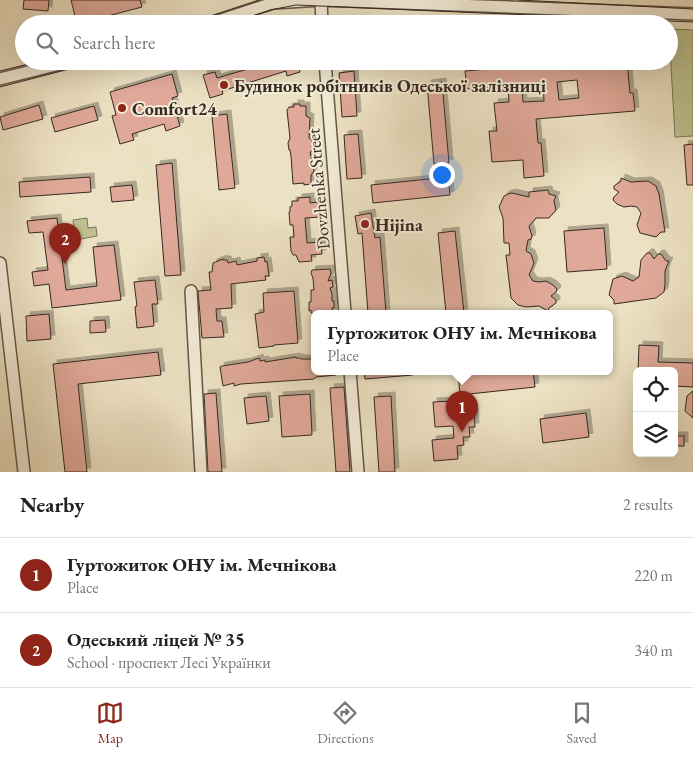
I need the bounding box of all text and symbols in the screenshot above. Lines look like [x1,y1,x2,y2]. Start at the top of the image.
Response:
search box [15,15,678,70]
icon: search [33,29,61,57]
text: Search here [73,30,155,55]
place label: Будинок робітників Одеської залізниці [234,74,547,97]
marker: Будинок робітників Одеської залізниці [218,79,230,91]
place label: Comfort24 [132,97,217,120]
marker: Comfort24 [116,102,128,114]
street label: Dovzhenka Street [301,127,335,250]
your location [429,162,455,188]
place label: Hijina [375,213,423,236]
marker: Hijina [359,218,371,230]
pin: 2 [49,223,81,264]
popup [311,310,613,375]
text: Гуртожиток ОНУ ім. Мечнікова [327,320,597,345]
text: Place [327,345,359,366]
map controls [633,367,678,457]
button: locate [633,367,678,412]
pin: 1 [446,391,478,432]
button: layers [633,412,678,457]
text: Nearby [20,491,84,518]
text: 2 results [623,494,673,515]
text: Гуртожиток ОНУ ім. Мечнікова [67,552,337,577]
text: 1 [32,565,40,586]
text: 220 m [634,565,673,586]
text: Place [67,577,99,598]
text: Одеський ліцей № 35 [67,627,245,652]
text: 2 [32,640,40,661]
text: 340 m [634,640,673,661]
text: School · проспект Лесі Українки [67,652,271,673]
tab: Map [96,699,124,747]
tab: Directions [317,699,374,747]
tab: Saved [567,699,597,747]

